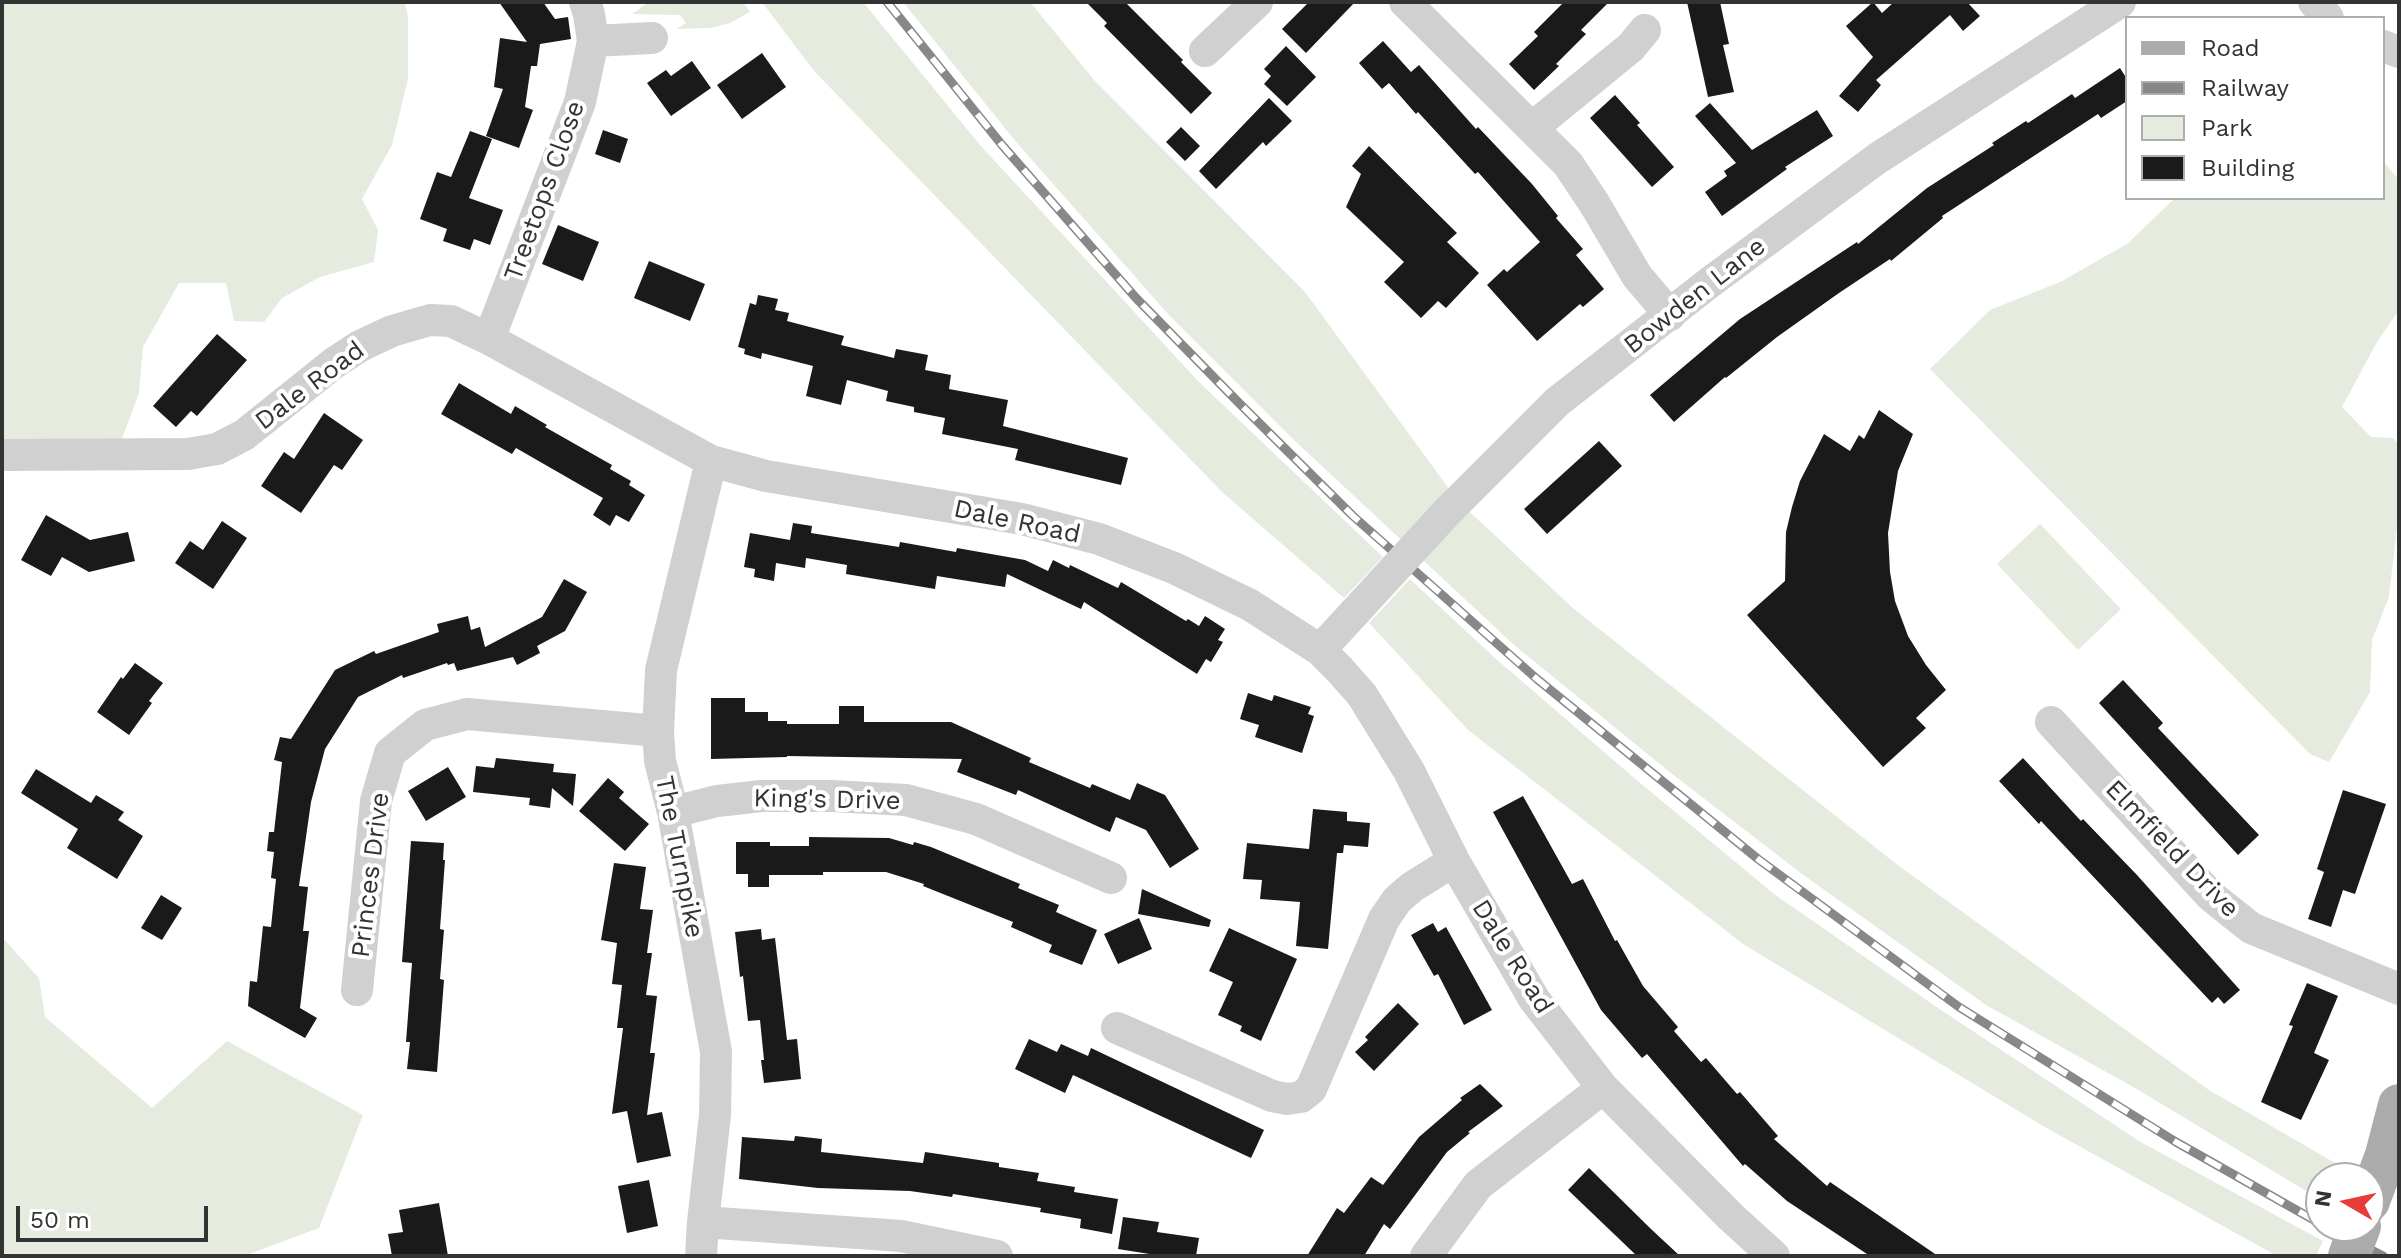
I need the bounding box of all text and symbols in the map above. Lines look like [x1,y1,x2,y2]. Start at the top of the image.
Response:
legend [2125,16,2385,200]
text: Road [2201,34,2260,62]
text: Railway [2201,74,2289,102]
street label: Treetops Close [498,97,592,285]
text: Park [2201,114,2253,142]
text: Building [2201,154,2294,182]
street label: Bowden Lane [1618,231,1772,361]
street label: Dale Road [249,335,371,437]
street label: Dale Road [951,493,1083,551]
street label: The Turnpike [648,773,710,941]
street label: Elmfield Drive [2099,774,2245,924]
street label: King's Drive [753,783,901,817]
street label: Princes Drive [345,791,397,959]
street label: Dale Road [1465,894,1559,1020]
north arrow [2305,1162,2385,1242]
text: N [2309,1188,2336,1208]
scale bar [20,1190,212,1240]
text: 50 m [30,1206,90,1234]

